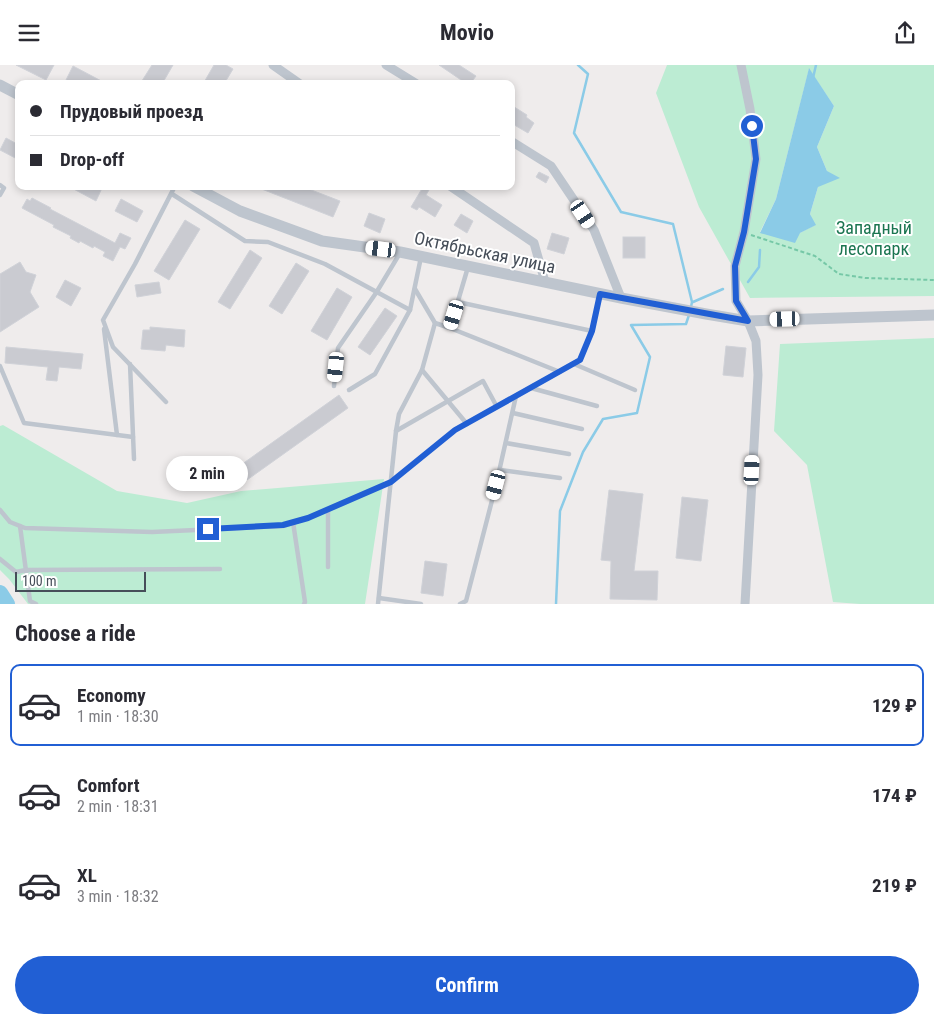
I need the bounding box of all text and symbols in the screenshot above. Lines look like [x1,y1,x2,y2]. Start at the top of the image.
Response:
icon: menu [15,19,43,47]
icon: share [891,19,919,47]
text: Movio [440,20,494,45]
text: Прудовый проезд [60,100,203,123]
route start [741,115,763,137]
text: Drop-off [60,148,124,171]
car [568,197,597,231]
park label: Западный лесопарк [836,217,912,259]
street label: Октябрьская улица [412,227,558,277]
car [365,240,396,258]
car [442,298,465,332]
car [769,311,800,327]
car [326,351,345,383]
car [743,455,760,485]
callout: 2 min [167,457,249,491]
text: 2 min [189,464,225,483]
car [484,469,507,501]
route end [197,518,219,540]
scale bar [15,569,146,592]
text: 100 m [22,573,57,589]
text: Choose a ride [15,621,136,646]
icon: car [17,683,62,728]
text: Economy [77,684,146,707]
text: 129 ₽ [872,694,917,717]
text: 1 min · 18:30 [77,707,159,726]
icon: car [17,773,62,818]
text: Comfort [77,774,140,797]
text: 174 ₽ [872,784,917,807]
text: 2 min · 18:31 [77,797,159,816]
icon: car [17,863,62,908]
text: XL [77,864,97,887]
text: 219 ₽ [872,874,917,897]
text: 3 min · 18:32 [77,887,159,906]
button: Confirm [15,956,919,1014]

